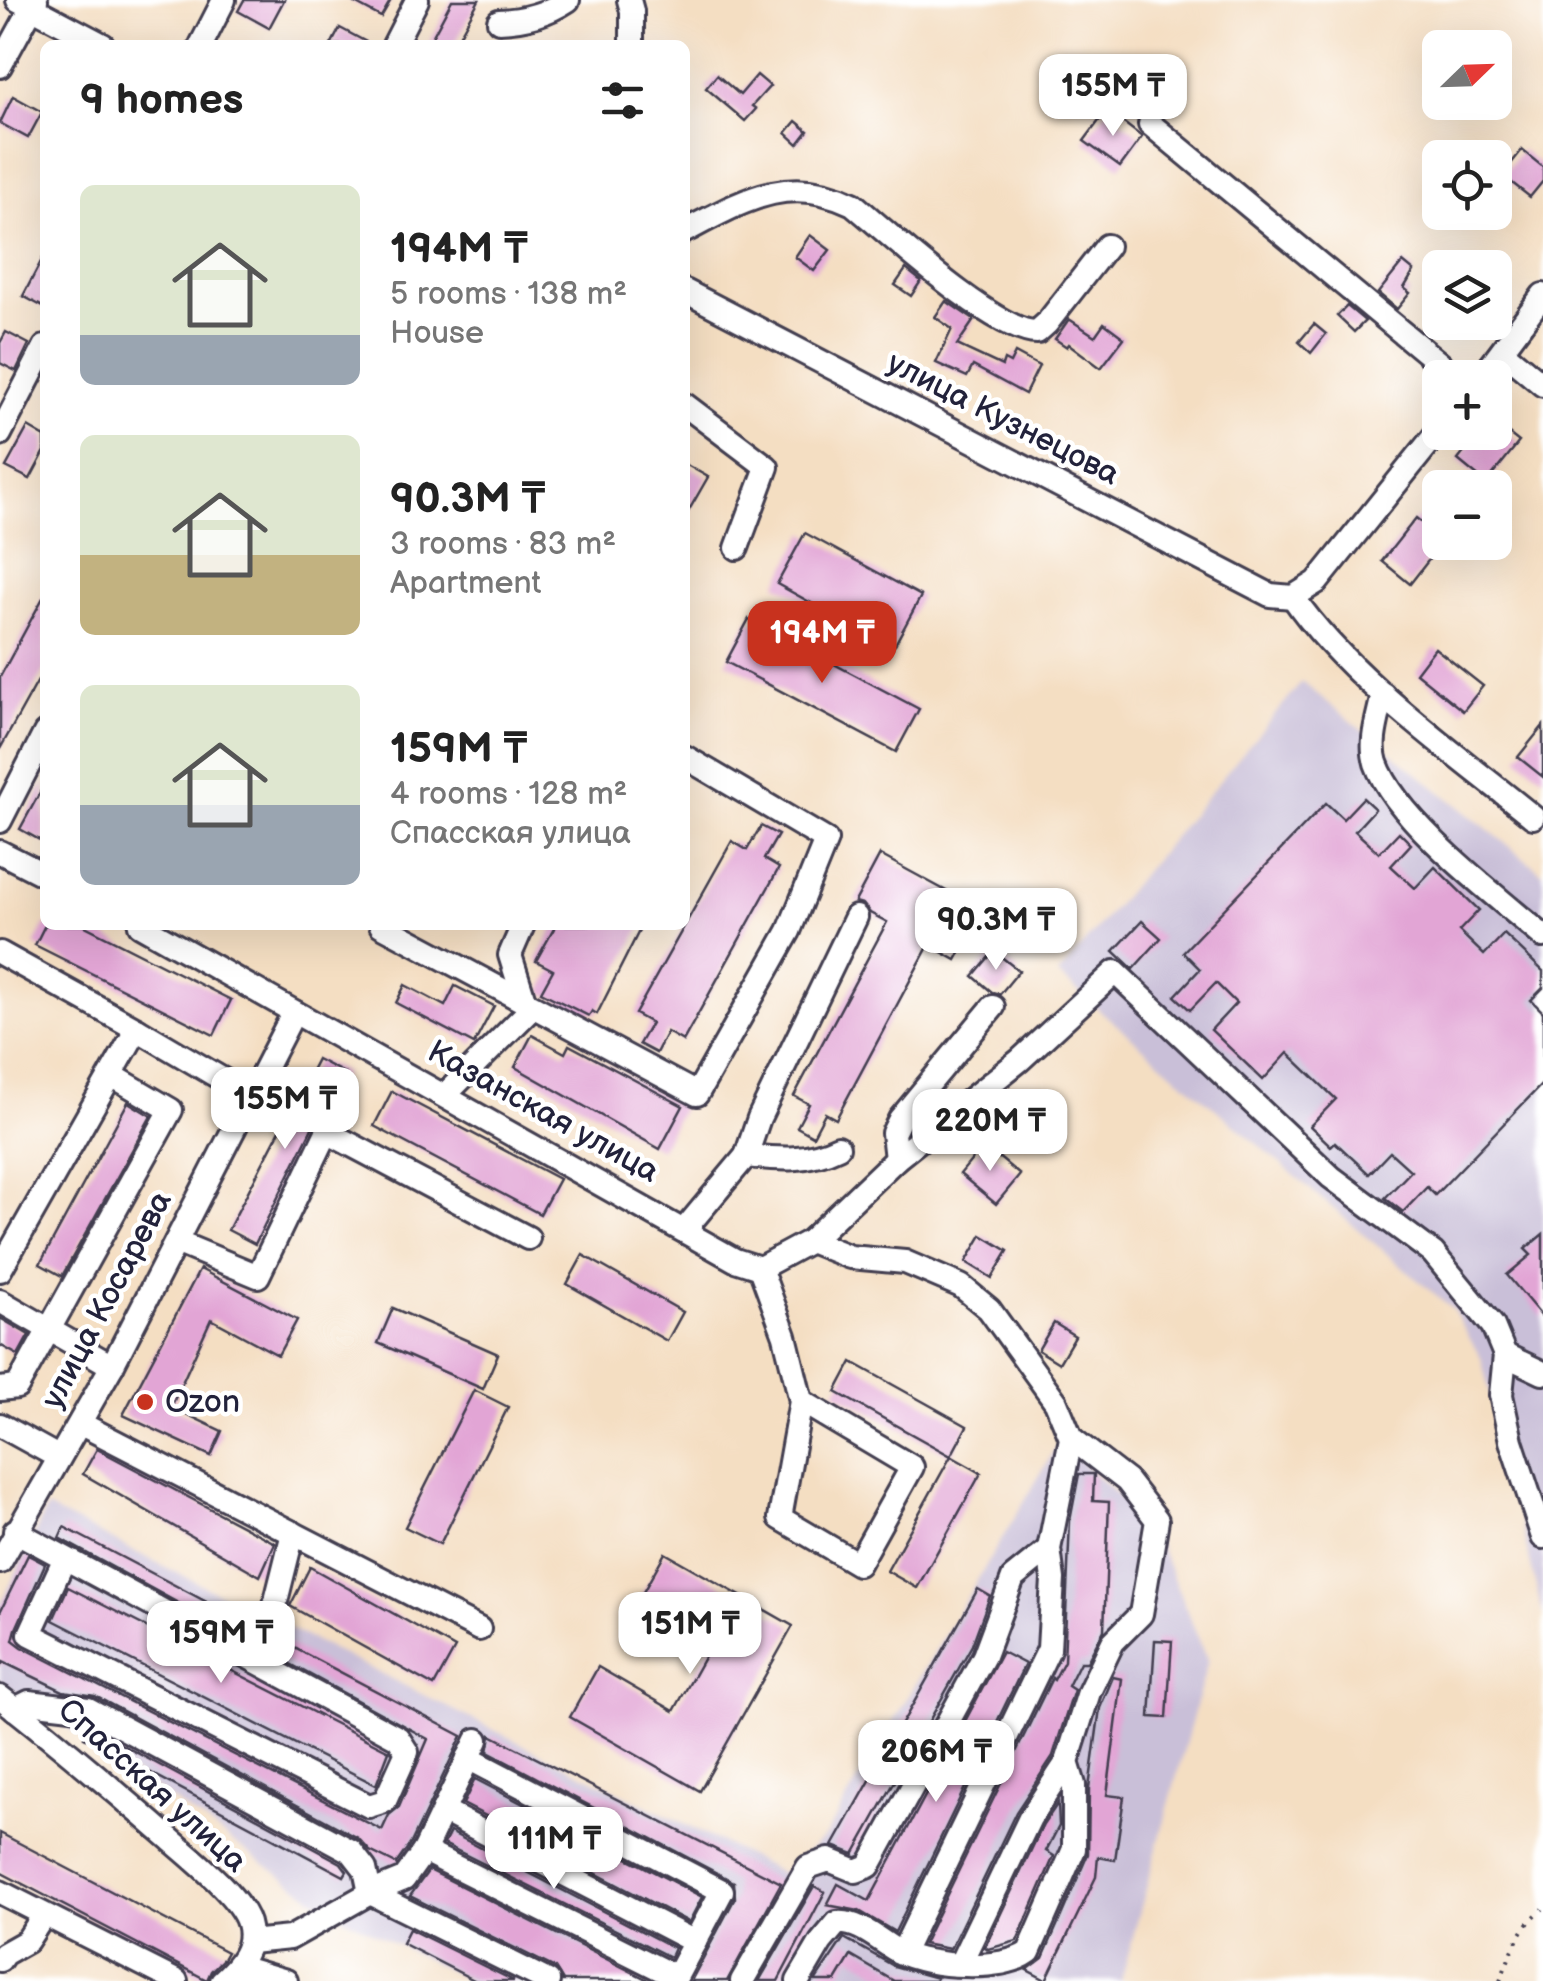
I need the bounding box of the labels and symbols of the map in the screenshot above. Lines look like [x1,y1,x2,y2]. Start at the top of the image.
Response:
north arrow [1422,30,1512,120]
pin: 155M ₸ [1032,54,1194,139]
street label: улица Кузнецова [880,344,1126,494]
pin: 194M ₸ [741,601,903,686]
pin: 90.3M ₸ [904,888,1088,973]
street label: Казанская улица [421,1032,665,1192]
pin: 155M ₸ [204,1067,366,1152]
pin: 220M ₸ [909,1089,1071,1174]
street label: улица Косарева [33,1185,181,1415]
place label: Ozon [165,1383,240,1422]
marker: Ozon [134,1391,156,1413]
pin: 151M ₸ [609,1592,771,1677]
pin: 159M ₸ [140,1601,302,1686]
street label: Спасская улица [49,1691,255,1881]
pin: 206M ₸ [855,1720,1017,1805]
pin: 111M ₸ [473,1807,635,1892]

